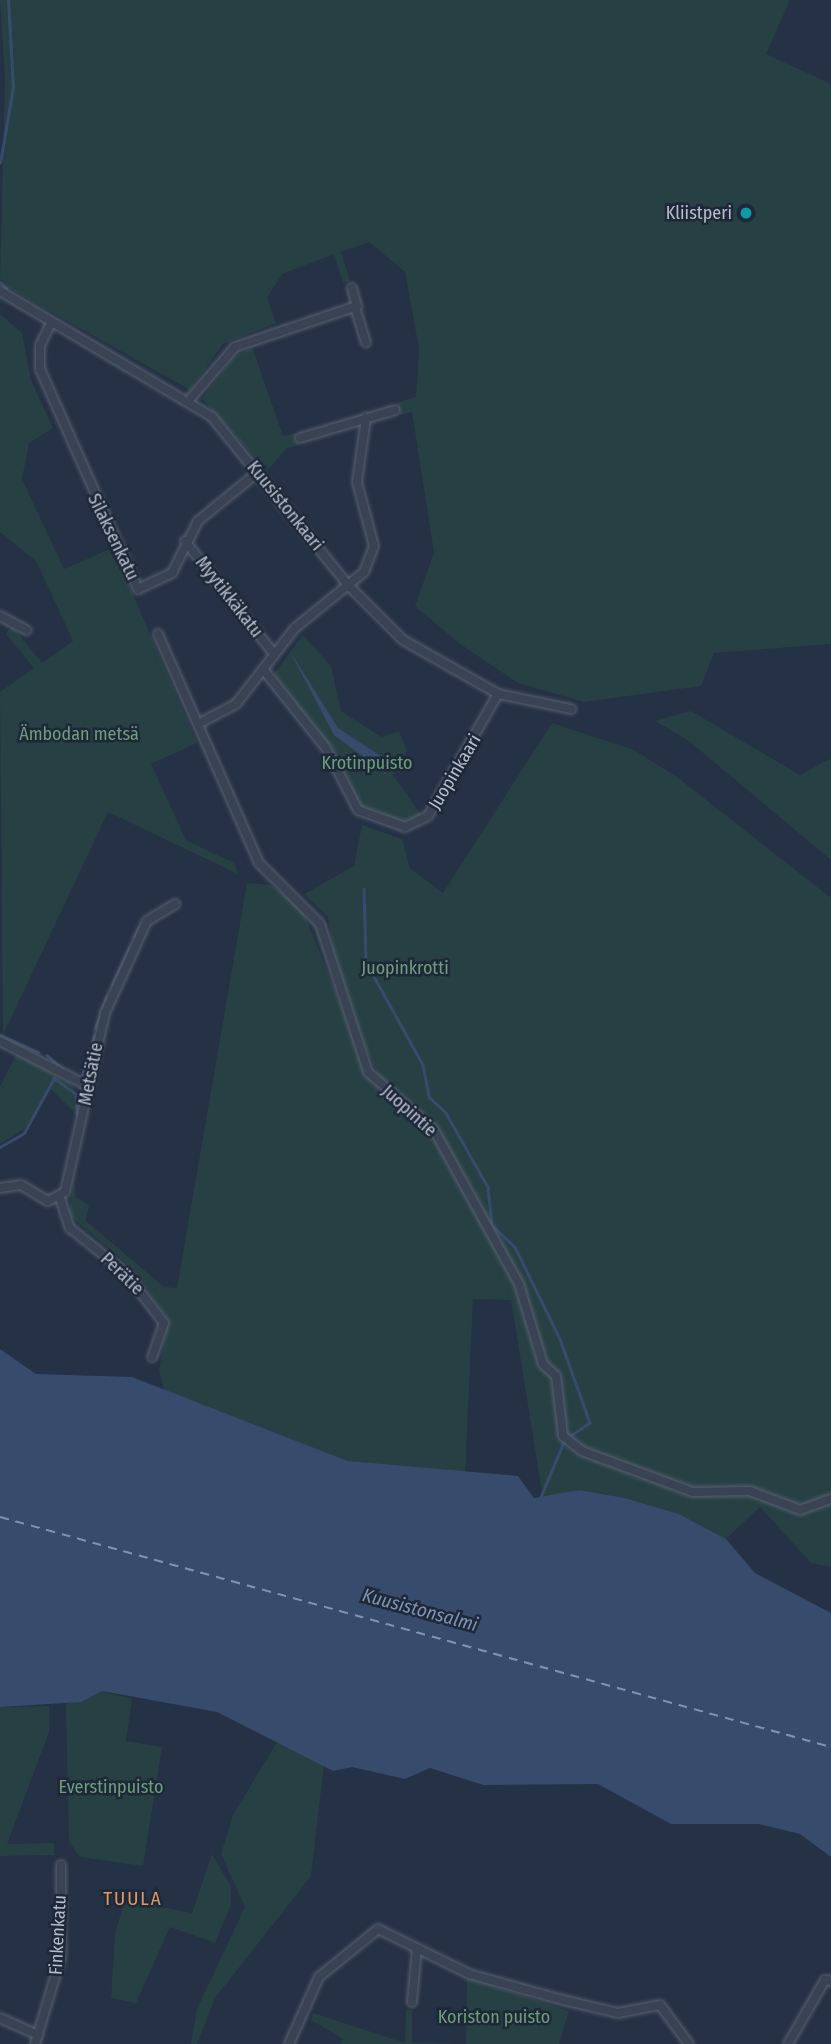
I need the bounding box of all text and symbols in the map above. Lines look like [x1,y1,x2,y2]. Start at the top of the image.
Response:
place label: Kliistperi [666,202,732,224]
marker: Kliistperi [738,205,754,221]
street label: Kuusistonkaari [242,457,328,555]
street label: Silaksenkatu [83,490,143,584]
street label: Myytikkäkatu [191,552,267,642]
park label: Ämbodan metsä [19,723,139,745]
street label: Juopinkaari [424,730,486,814]
park label: Krotinpuisto [322,752,412,774]
park label: Juopinkrotti [361,957,449,979]
street label: Metsätie [74,1041,108,1107]
street label: Juopintie [377,1081,441,1141]
street label: Perätie [96,1248,148,1300]
water label: Kuusistonsalmi [360,1584,480,1636]
park label: Everstinpuisto [59,1776,163,1798]
district label: TUULA [104,1888,162,1910]
street label: Finkenkatu [45,1894,71,1976]
park label: Koriston puisto [438,2006,550,2028]

